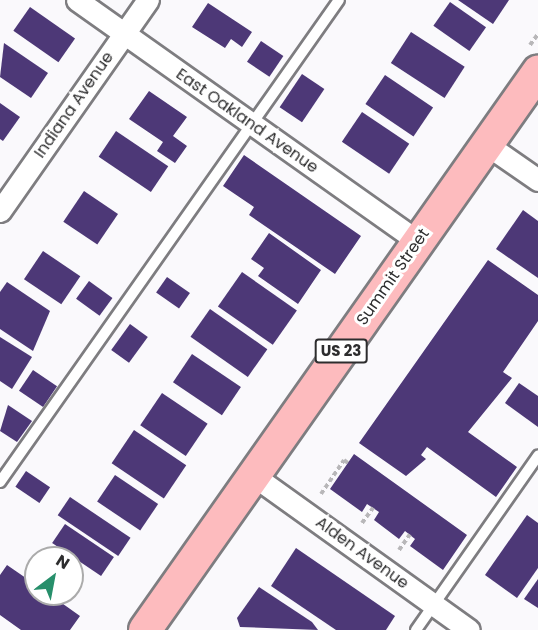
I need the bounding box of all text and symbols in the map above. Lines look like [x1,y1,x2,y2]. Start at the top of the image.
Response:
street label: Indiana Avenue [30,48,118,162]
street label: East Oakland Avenue [172,65,322,177]
street label: Summit Street [353,225,433,329]
road number: US 23 [314,339,368,363]
street label: Alden Avenue [312,513,412,593]
north arrow [24,546,84,606]
text: N [52,549,74,575]

